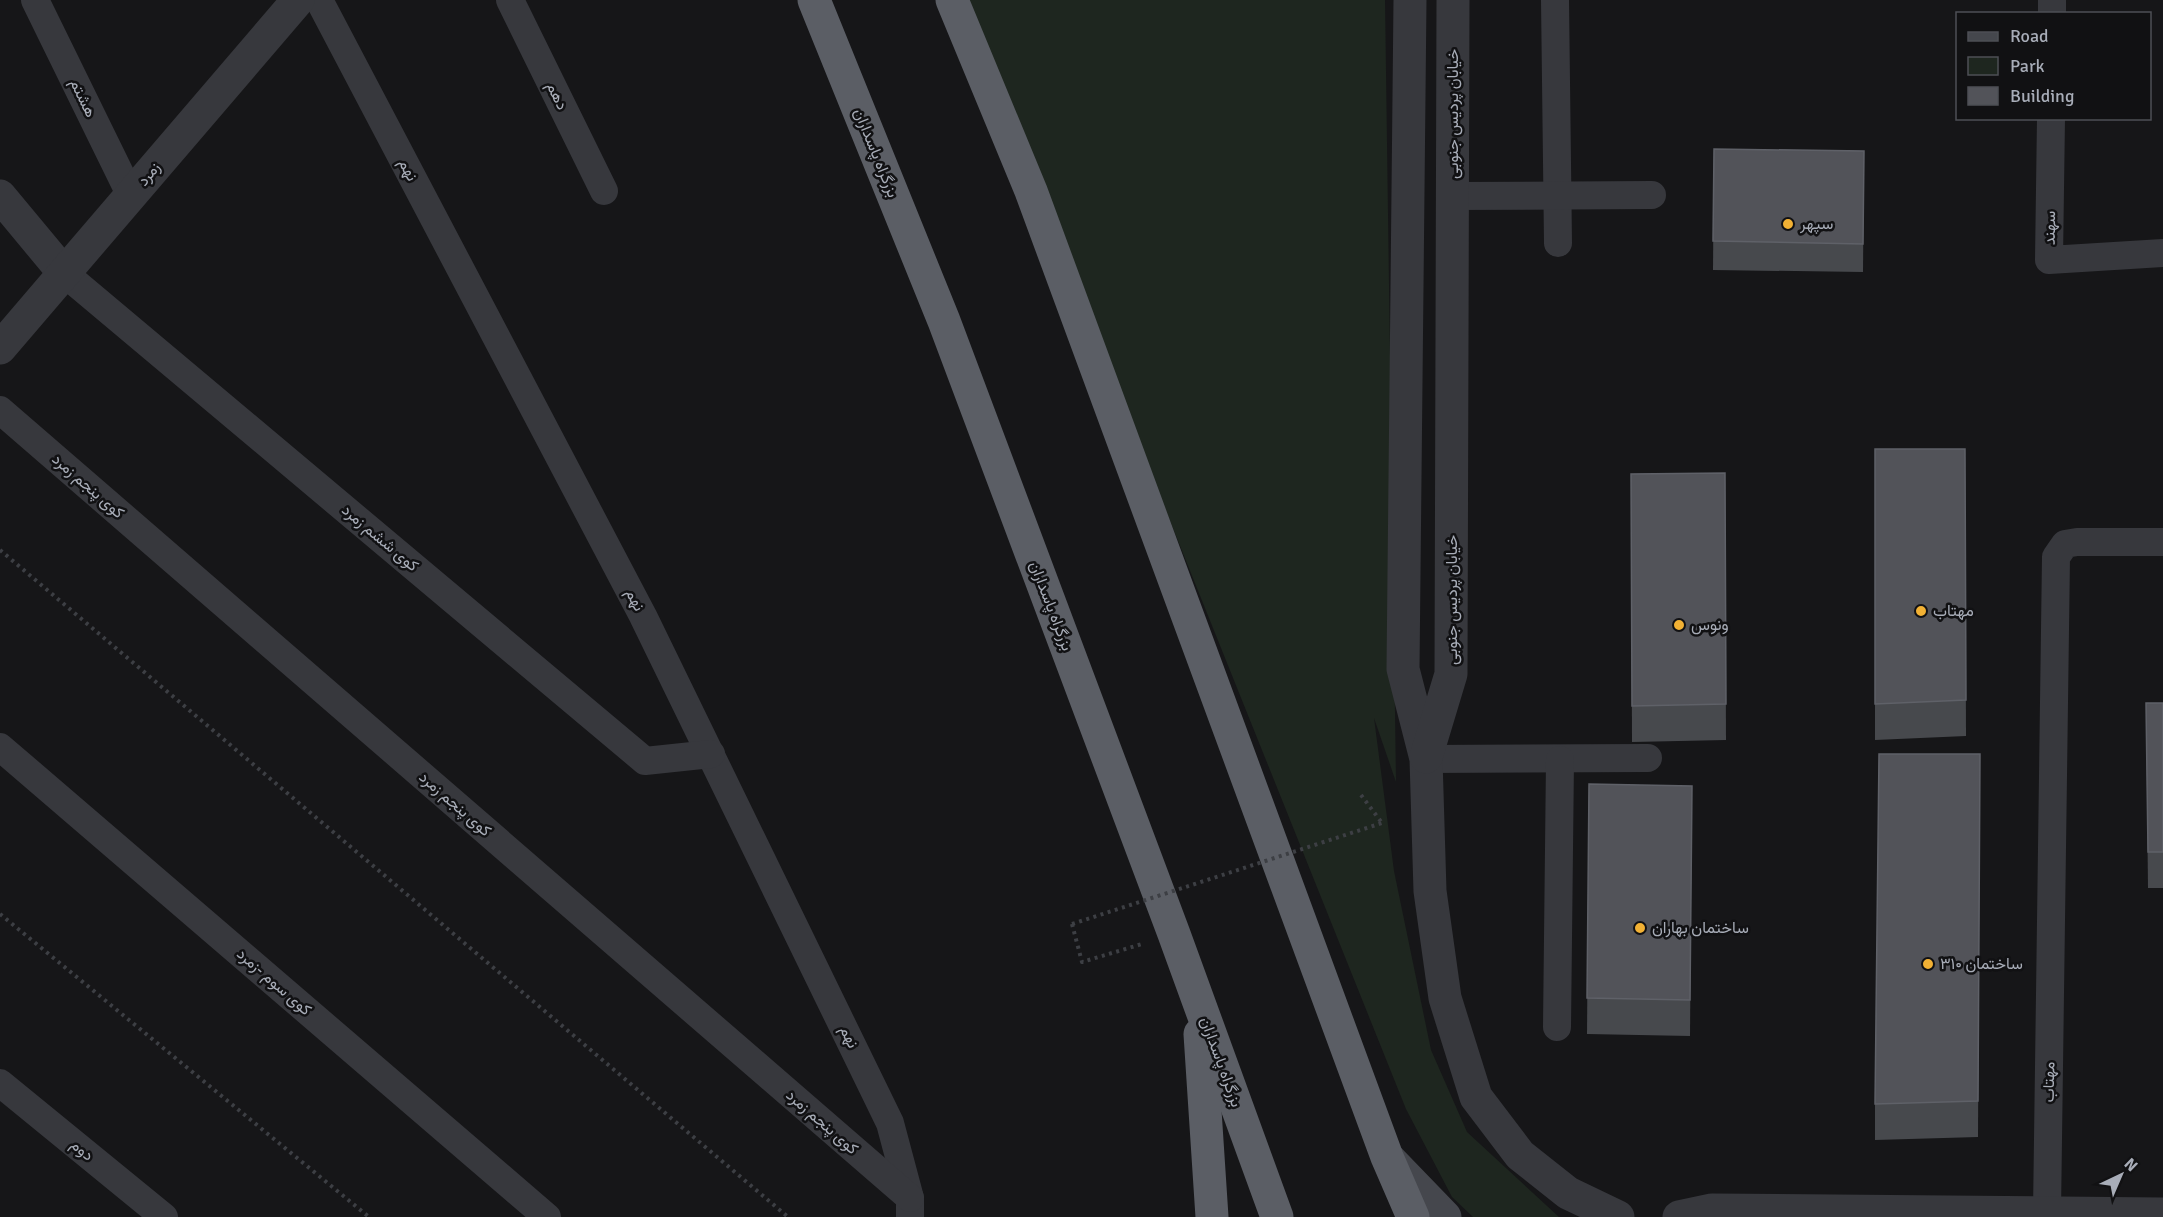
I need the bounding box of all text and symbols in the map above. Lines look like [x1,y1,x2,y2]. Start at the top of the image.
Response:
legend [1956,12,2151,120]
text: Road [2010,25,2049,47]
street label: خیابان پردیس جنوبی [1443,49,1464,179]
text: Park [2010,55,2045,77]
street label: هشتم [65,75,101,121]
street label: دهم [542,79,572,113]
text: Building [2010,85,2074,107]
street label: بزرگراه پاسداران [848,105,903,201]
street label: نهم [394,155,422,185]
street label: زمرد [133,158,165,190]
street label: سهند [2040,211,2060,245]
place label: سپهر [1799,214,1833,235]
marker: سپهر [1781,217,1795,231]
street label: کوی پنجم زمرد [47,449,128,524]
street label: کوی ششم زمرد [338,500,422,576]
street label: خیابان پردیس جنوبی [1442,535,1463,665]
street label: بزرگراه پاسداران [1024,558,1077,654]
street label: نهم [621,585,649,615]
place label: مهتاب [1933,601,1974,621]
marker: مهتاب [1914,604,1928,618]
place label: ونوس [1691,615,1729,635]
marker: ونوس [1672,618,1686,632]
street label: کوی پنجم زمرد [414,767,495,842]
place label: ساختمان بهاران [1652,918,1749,938]
marker: ساختمان بهاران [1633,921,1647,935]
street label: کوی سوم -زمرد [232,944,316,1020]
place label: ساختمان ۳۱۰ [1940,954,2023,974]
marker: ساختمان ۳۱۰ [1921,957,1935,971]
street label: بزرگراه پاسداران [1195,1014,1247,1110]
street label: نهم [835,1022,863,1052]
street label: مهتاب [2039,1061,2059,1103]
street label: کوی پنجم زمرد [781,1085,862,1160]
street label: دوم [66,1135,98,1165]
north arrow [2091,1145,2151,1205]
text: N [2120,1154,2142,1176]

